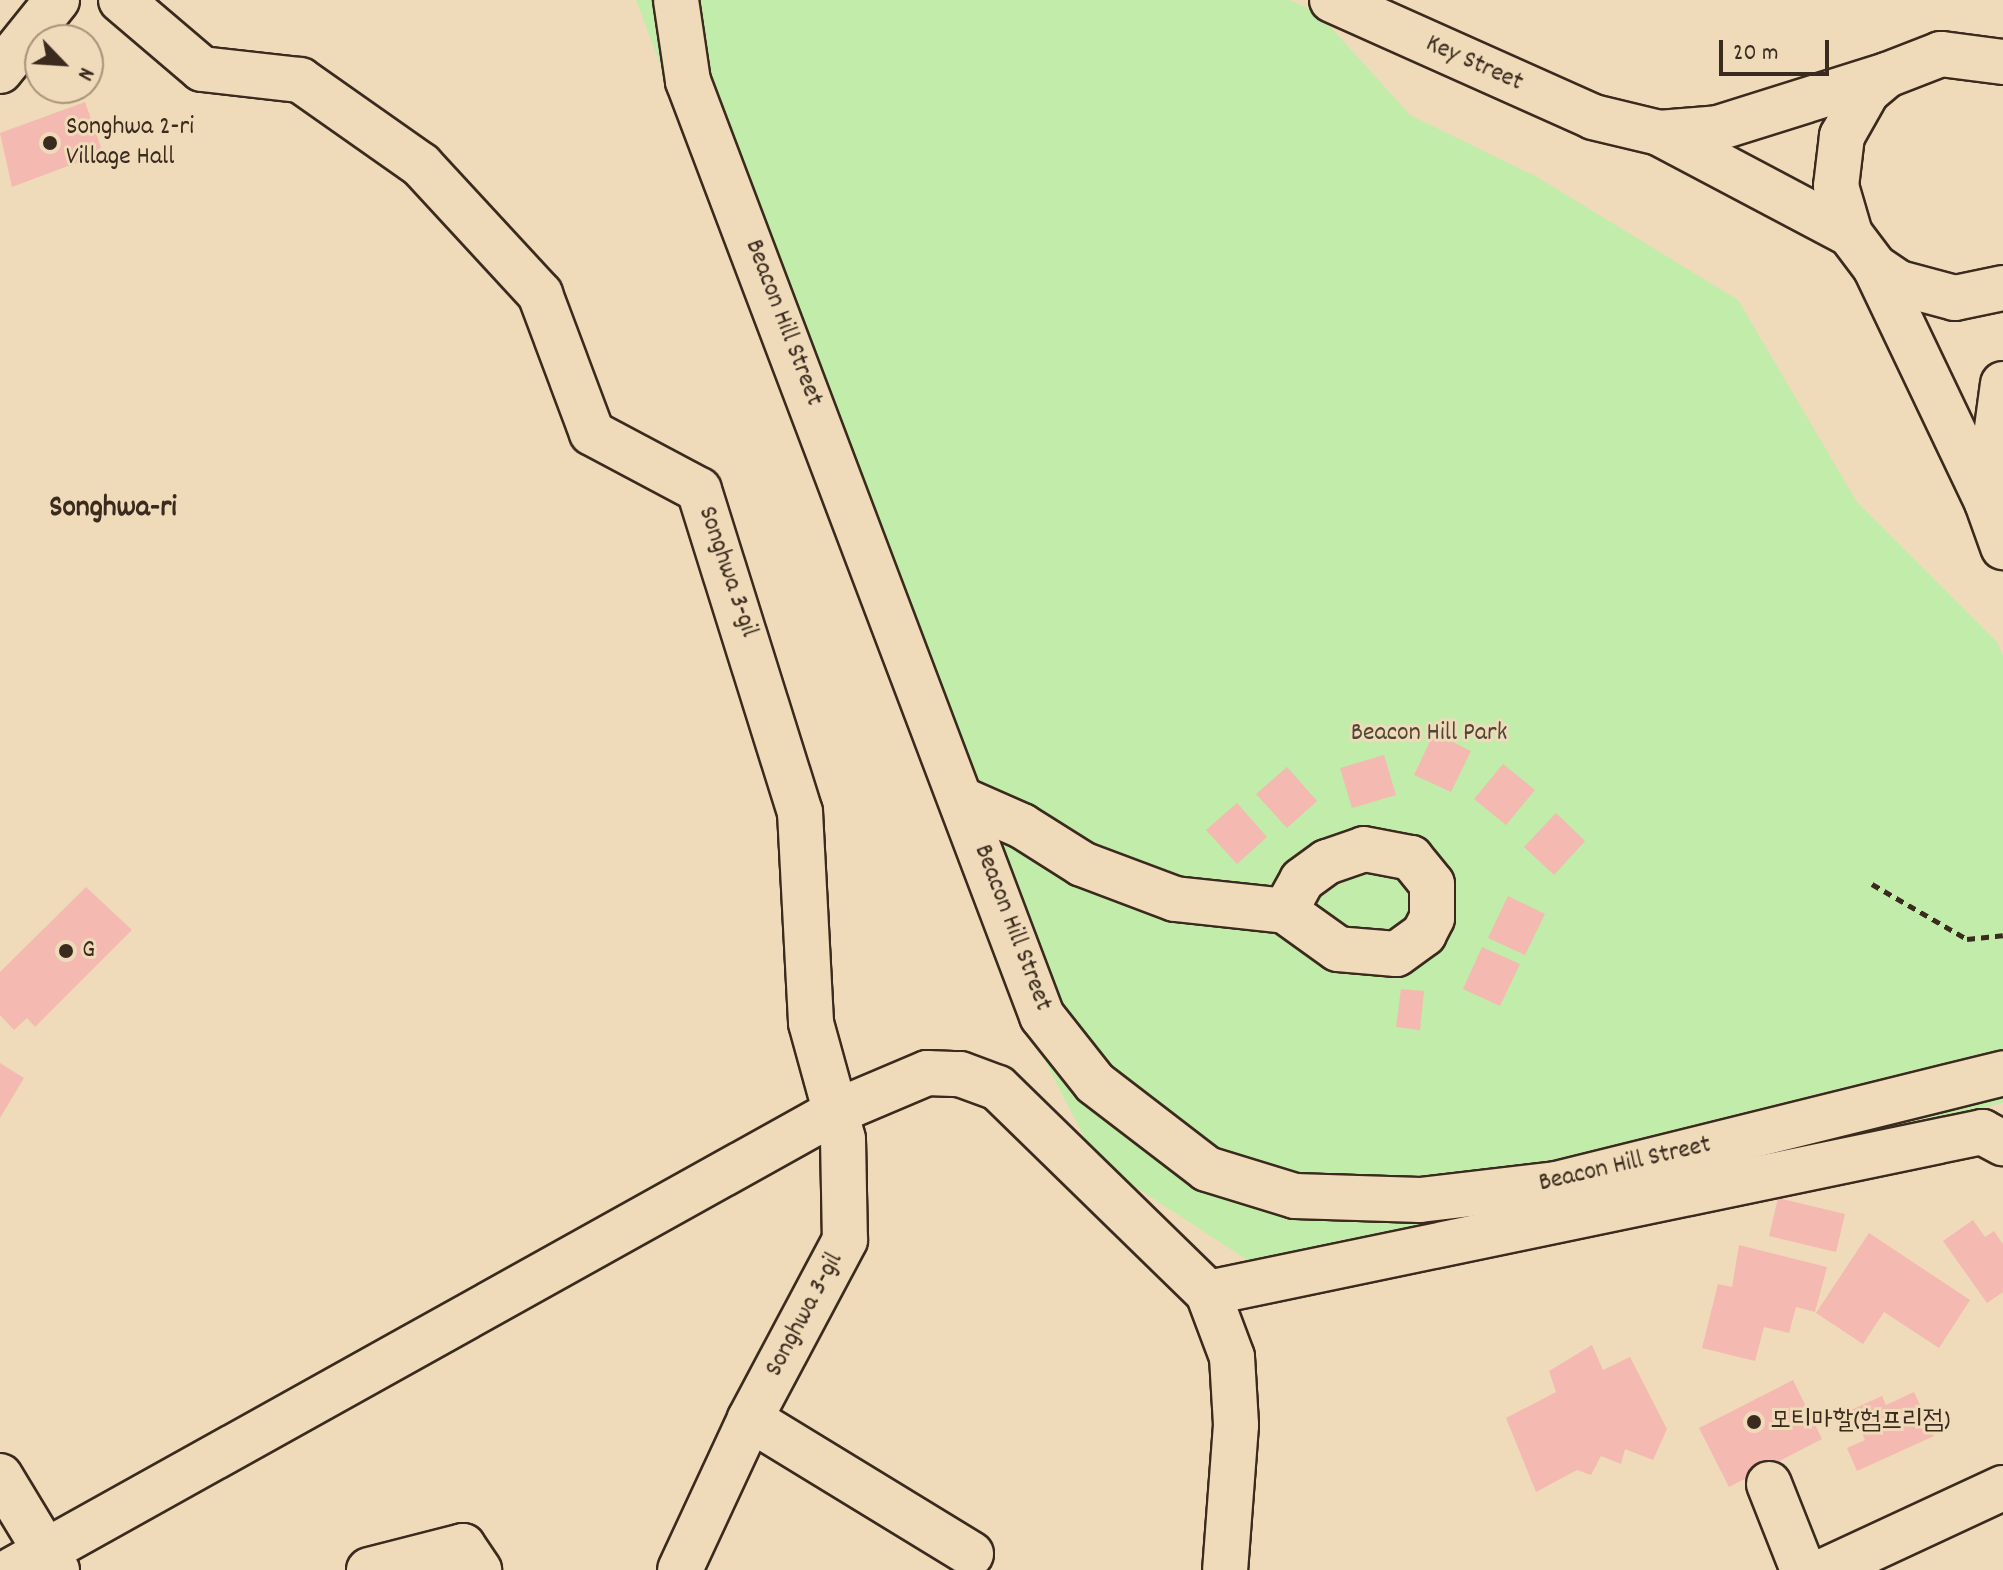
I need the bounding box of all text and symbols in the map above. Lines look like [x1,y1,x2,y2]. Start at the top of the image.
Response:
north arrow [24,24,104,104]
scale bar [1723,24,1833,74]
street label: Key Street [1421,29,1527,99]
text: 20 m [1733,37,1779,71]
text: N [68,62,101,85]
place label: Songhwa 2-ri Village Hall [66,112,194,174]
marker: Songhwa 2-ri Village Hall [41,134,59,152]
street label: Beacon Hill Street [737,235,829,411]
district label: Songhwa-ri [49,492,177,528]
street label: Songhwa 3-gil [690,503,764,641]
park label: Beacon Hill Park [1351,718,1507,750]
street label: Beacon Hill Street [966,840,1058,1016]
place label: G [82,935,95,967]
marker: G [57,942,75,960]
street label: Beacon Hill Street [1536,1130,1714,1200]
street label: Songhwa 3-gil [759,1248,851,1382]
place label: 모티마할(험프리점) [1770,1406,1950,1438]
marker: 모티마할(험프리점) [1745,1413,1763,1431]

